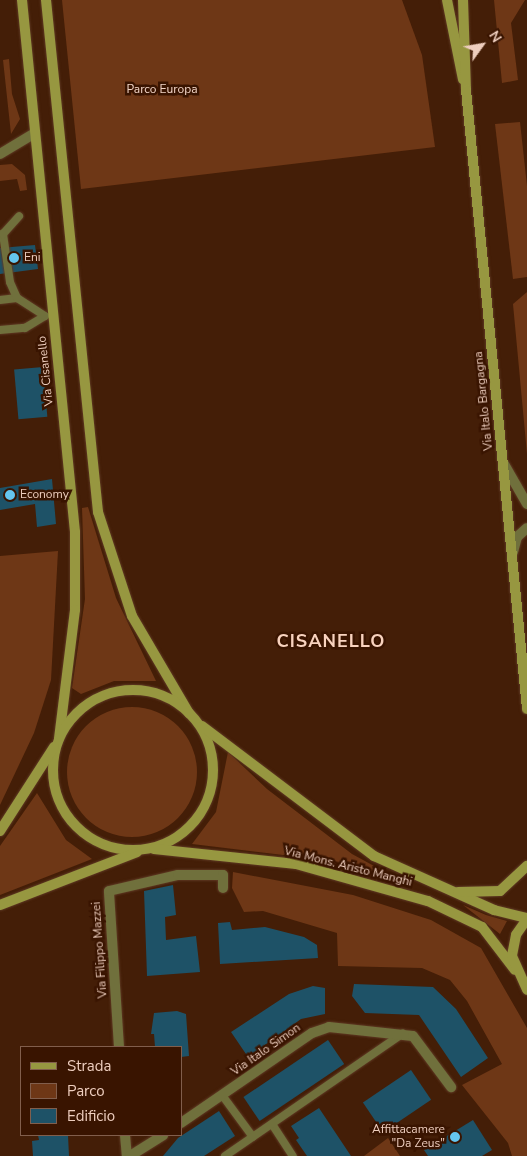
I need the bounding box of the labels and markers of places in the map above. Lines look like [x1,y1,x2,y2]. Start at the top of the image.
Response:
place label: Eni [24,251,41,265]
marker: Eni [8,252,20,264]
place label: Economy [20,488,69,502]
marker: Economy [4,489,16,501]
place label: Affittacamere "Da Zeus" [372,1123,445,1151]
marker: Affittacamere "Da Zeus" [449,1131,461,1143]

